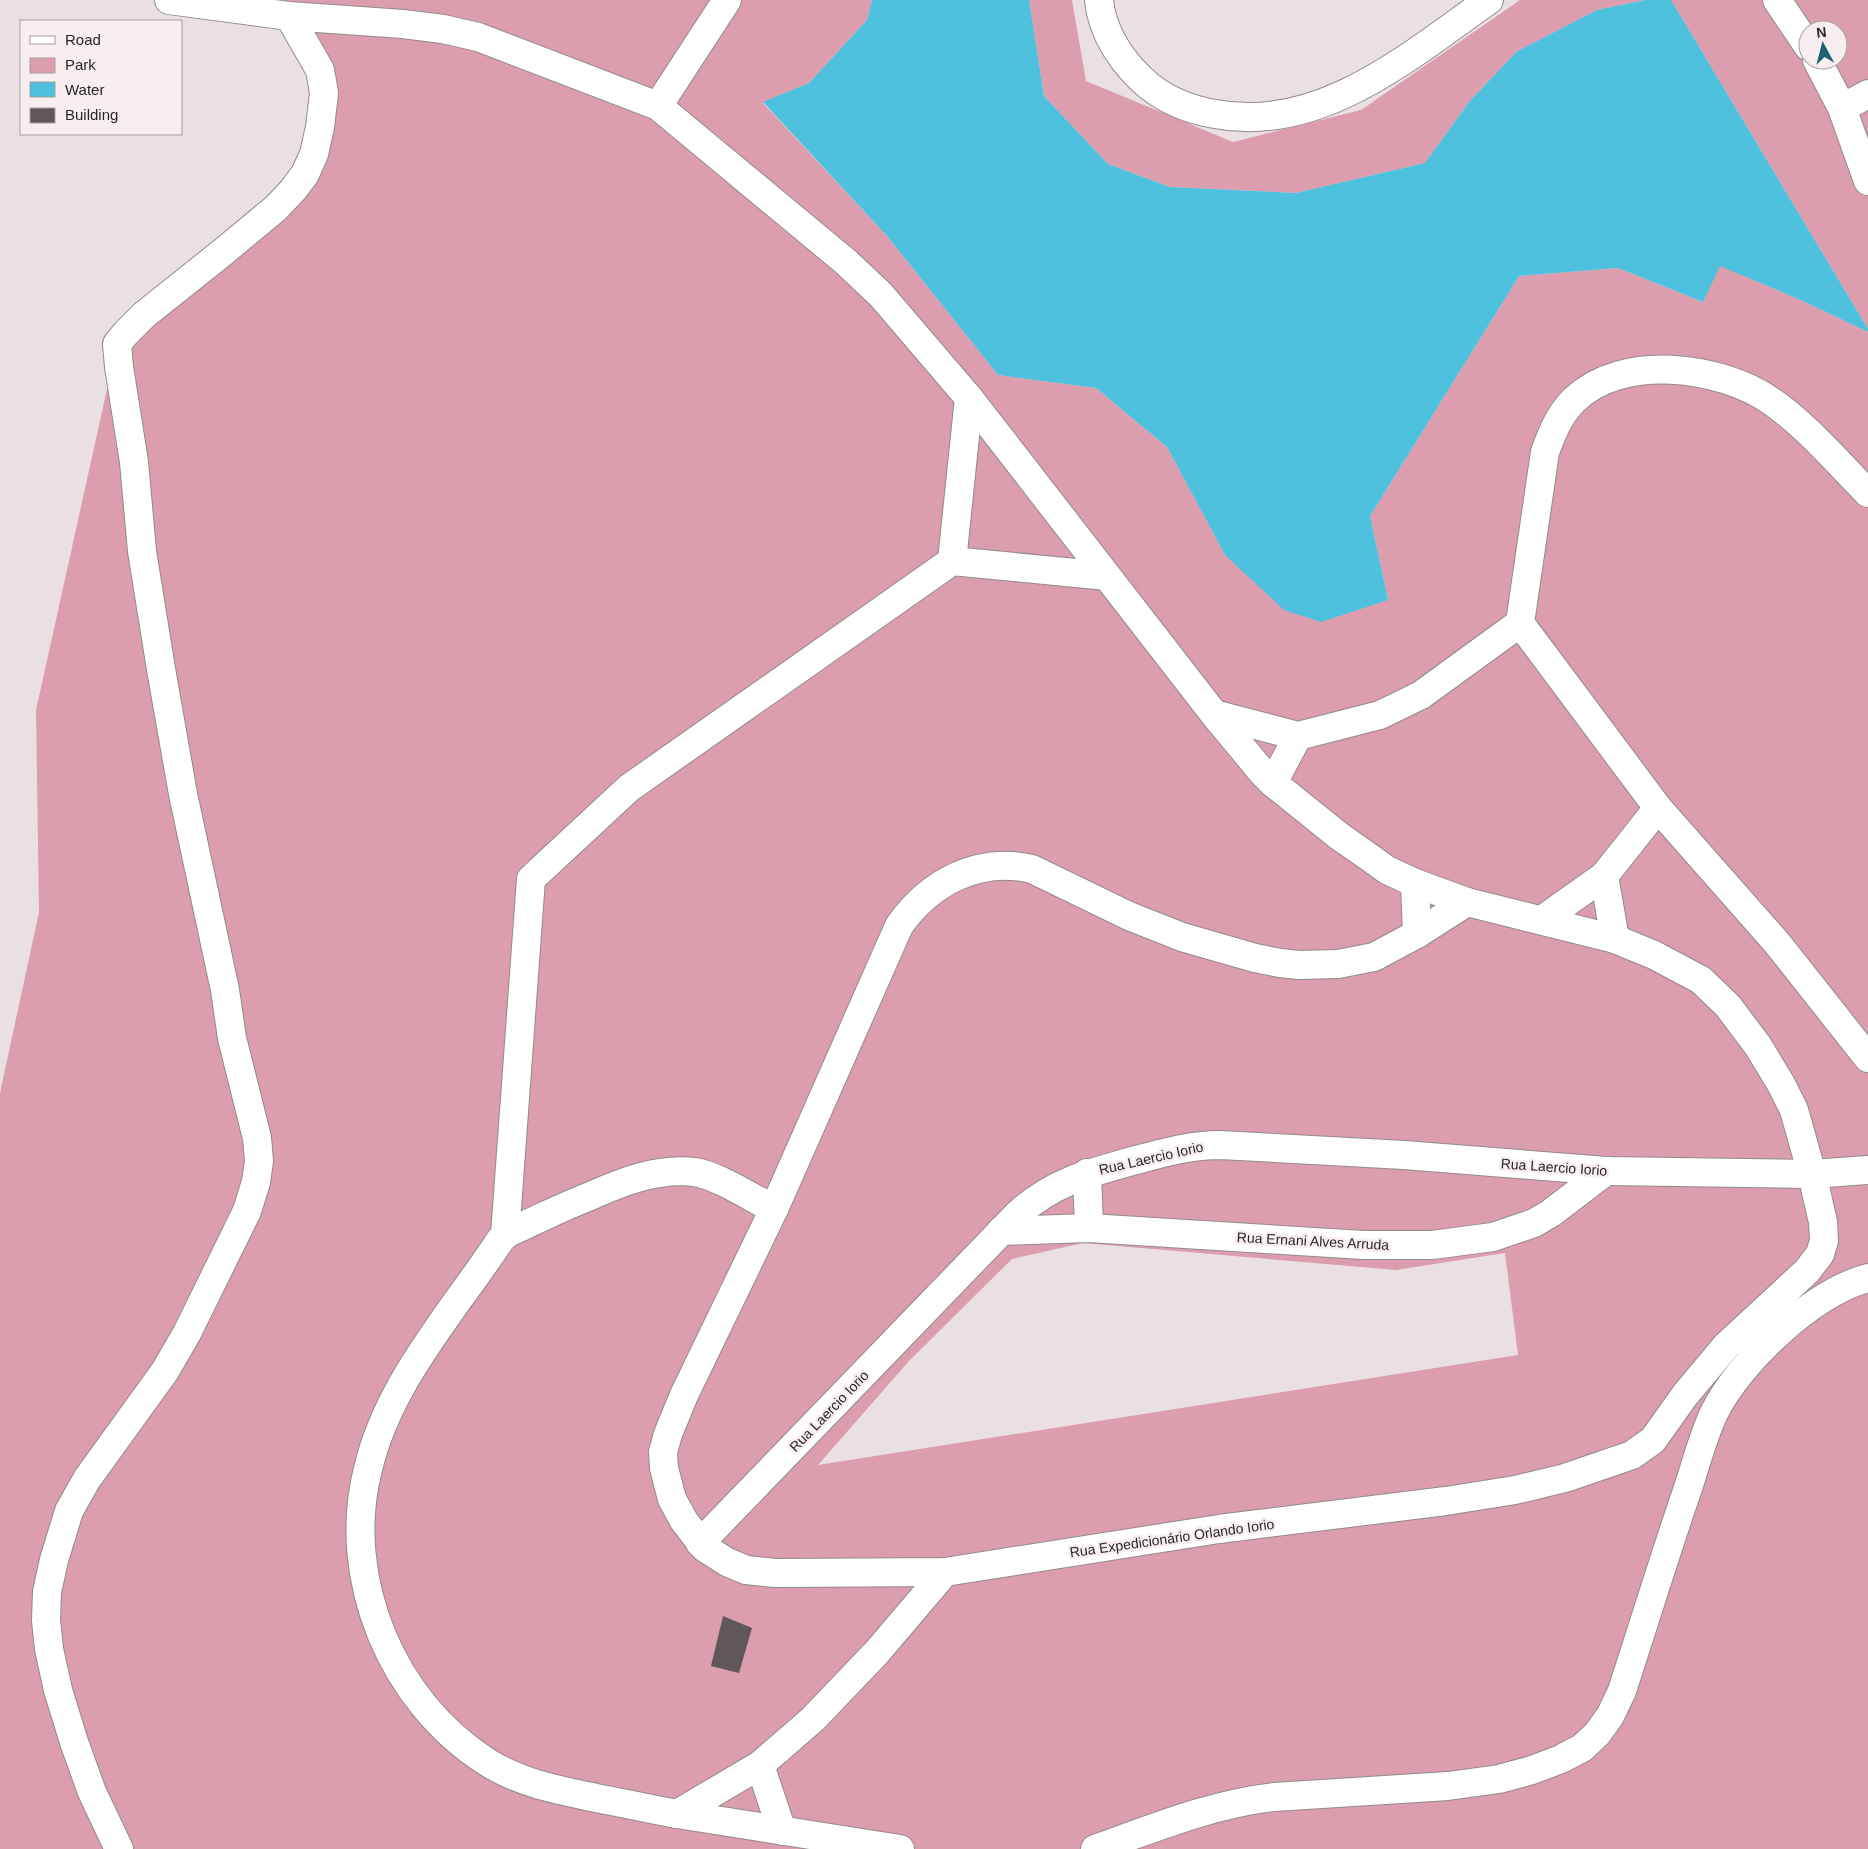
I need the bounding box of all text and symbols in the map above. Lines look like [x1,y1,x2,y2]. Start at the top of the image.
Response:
legend [20,20,182,135]
north arrow [1798,20,1848,70]
text: N [1815,24,1827,41]
text: Road [65,31,101,48]
text: Park [65,56,96,73]
text: Water [65,81,104,98]
text: Building [65,106,118,123]
street label: Rua Laercio Iorio [1097,1138,1205,1178]
street label: Rua Laercio Iorio [1500,1155,1608,1179]
street label: Rua Ernani Alves Arruda [1236,1229,1390,1253]
street label: Rua Laercio Iorio [786,1367,872,1455]
street label: Rua Expedicionário Orlando Iorio [1069,1516,1275,1560]

